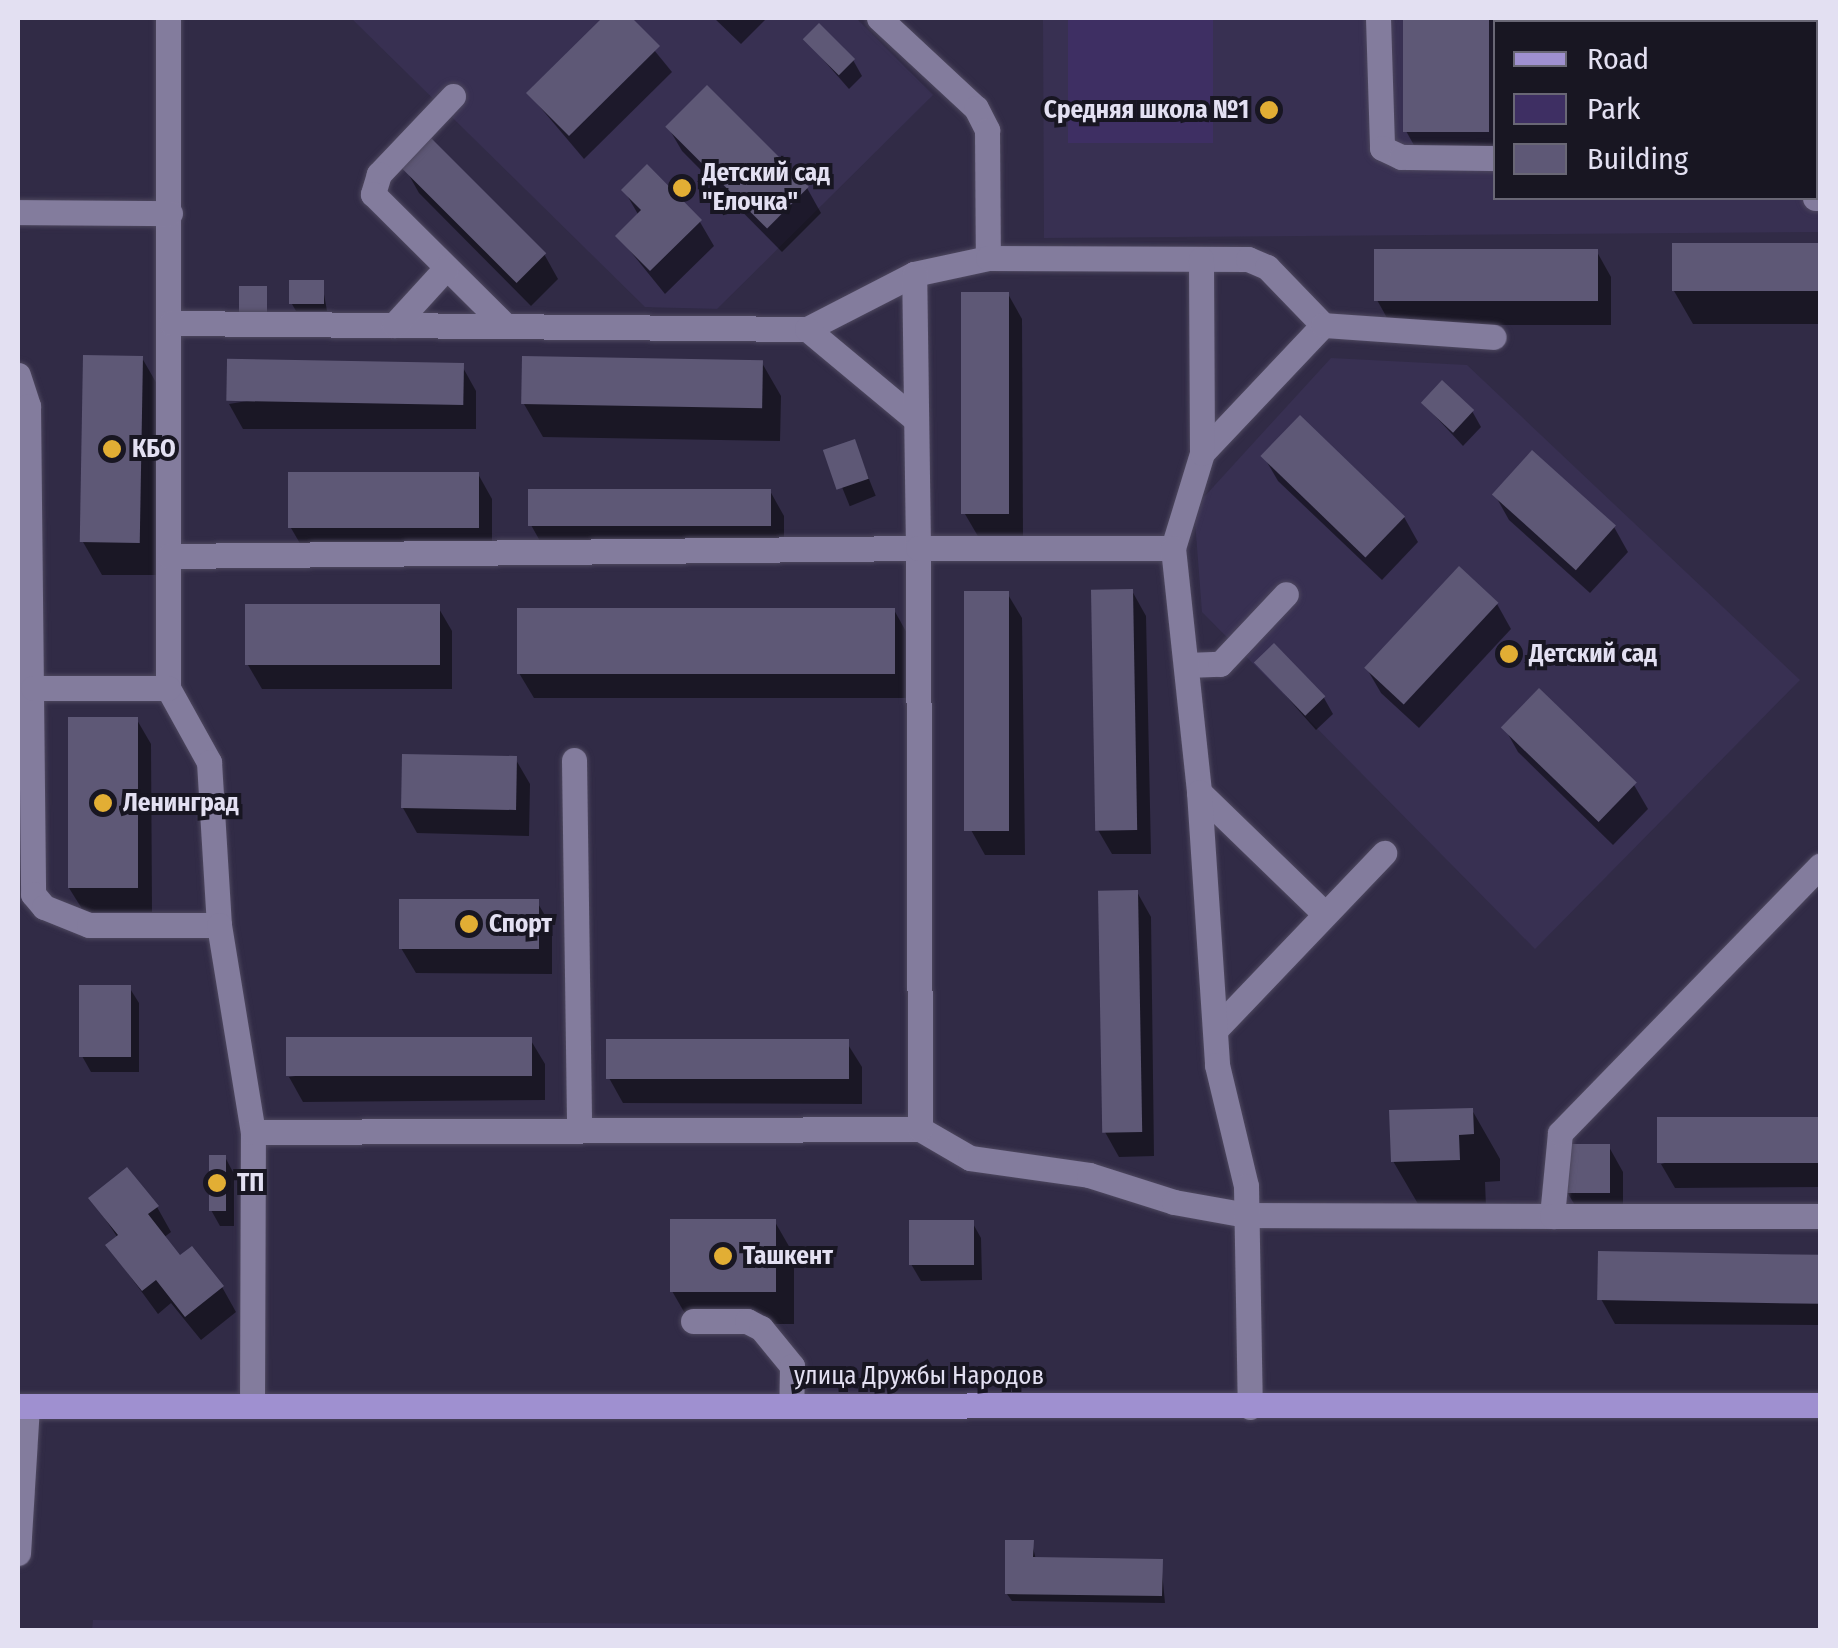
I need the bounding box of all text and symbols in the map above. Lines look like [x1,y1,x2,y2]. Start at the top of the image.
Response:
legend [1493,20,1818,200]
text: Road [1587,41,1649,77]
text: Park [1587,91,1640,127]
place label: Средняя школа №1 [1044,95,1249,125]
marker: Средняя школа №1 [1258,99,1280,121]
text: Building [1587,141,1688,177]
place label: Детский сад "Елочка" [702,159,830,218]
marker: Детский сад "Елочка" [671,177,693,199]
place label: КБО [132,434,176,464]
marker: КБО [101,438,123,460]
place label: Детский сад [1529,639,1657,669]
marker: Детский сад [1498,643,1520,665]
place label: Ленинград [123,788,239,818]
marker: Ленинград [92,792,114,814]
place label: Спорт [489,909,552,939]
marker: Спорт [458,913,480,935]
place label: ТП [237,1168,264,1198]
marker: ТП [206,1172,228,1194]
place label: Ташкент [743,1241,833,1271]
marker: Ташкент [712,1245,734,1267]
street label: улица Дружбы Народов [794,1361,1044,1391]

